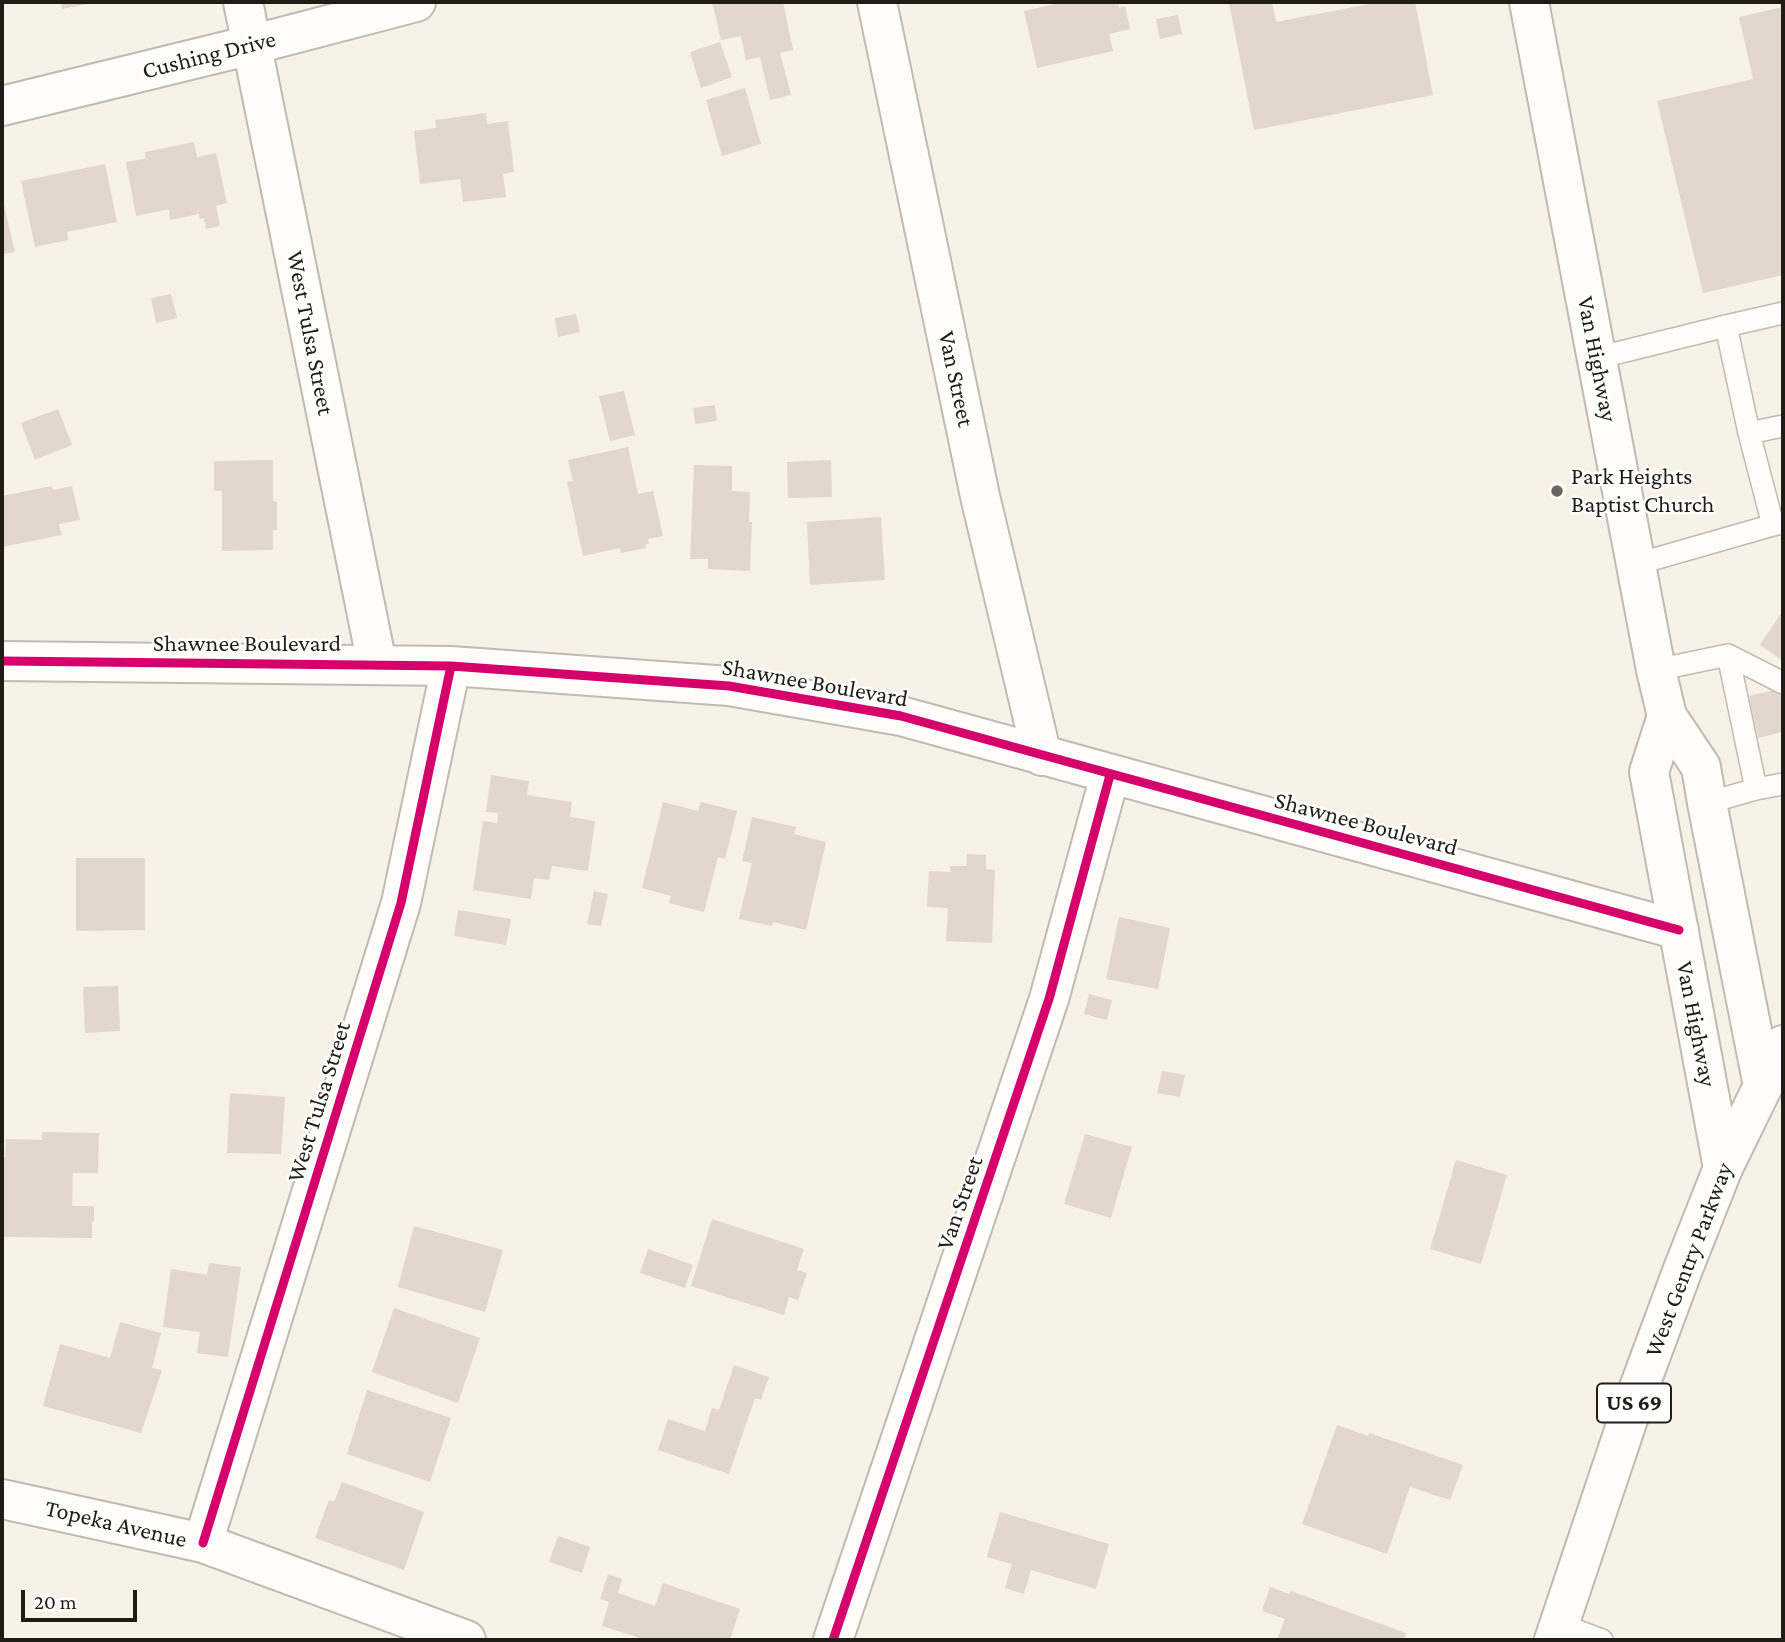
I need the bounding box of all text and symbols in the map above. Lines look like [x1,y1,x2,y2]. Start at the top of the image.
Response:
street label: Cushing Drive [139,25,279,85]
street label: West Tulsa Street [280,248,340,418]
street label: Van Highway [1571,294,1623,424]
street label: Van Street [932,328,980,430]
place label: Park Heights Baptist Church [1571,463,1714,519]
marker: Park Heights Baptist Church [1549,483,1565,499]
street label: Shawnee Boulevard [153,630,341,658]
street label: Shawnee Boulevard [720,652,910,714]
street label: Shawnee Boulevard [1271,786,1461,862]
street label: Van Highway [1670,959,1722,1089]
street label: West Tulsa Street [281,1018,357,1186]
street label: Van Street [931,1152,989,1254]
street label: West Gentry Parkway [1639,1159,1739,1361]
road number: US 69 [1597,1384,1671,1422]
street label: Topeka Avenue [42,1494,190,1554]
scale bar [24,1576,140,1620]
text: 20 m [34,1590,77,1614]

